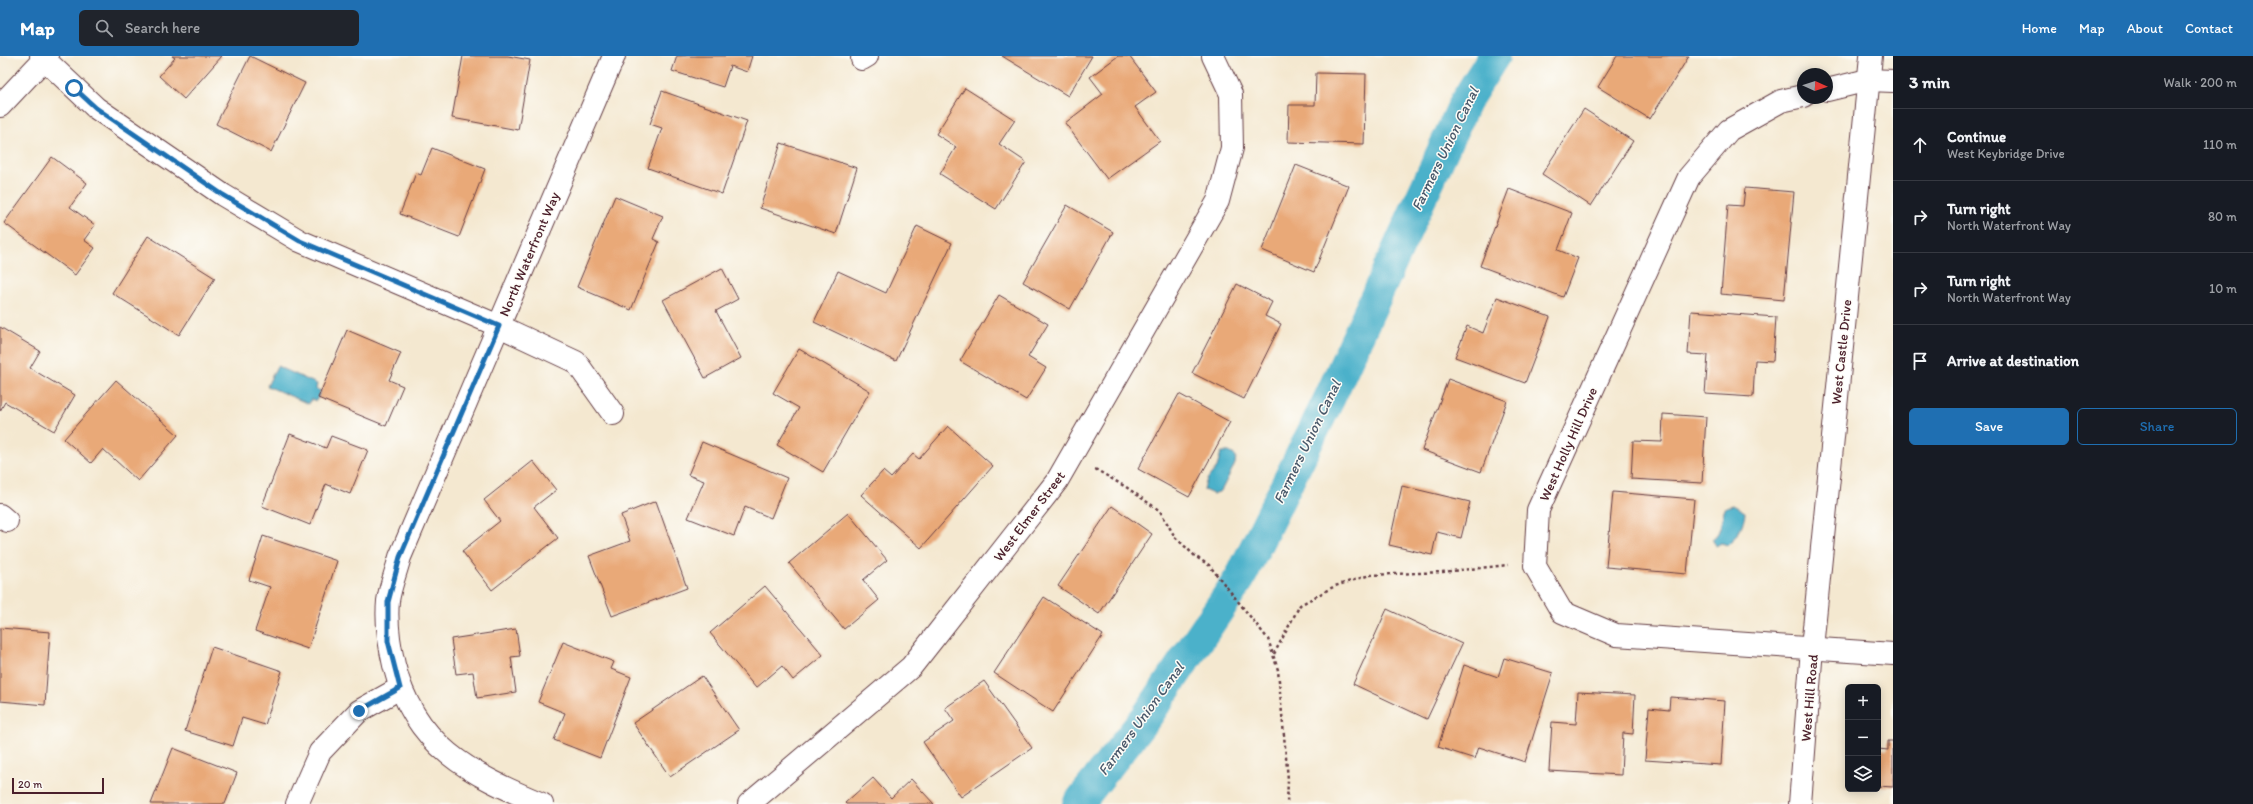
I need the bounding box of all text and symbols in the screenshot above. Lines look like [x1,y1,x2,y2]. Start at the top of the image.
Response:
search box [79,10,359,46]
text: Map [20,17,55,40]
icon: search [93,17,115,39]
text: Search here [125,19,200,37]
text: Home [2022,20,2057,37]
text: Map [2079,20,2105,37]
text: About [2127,20,2163,37]
text: Contact [2185,20,2233,37]
north arrow [1797,68,1833,104]
text: 3 min [1909,72,1950,92]
text: Walk · 200 m [2164,75,2237,90]
route start [65,79,83,97]
water label: Farmers Union Canal [1407,83,1483,214]
text: Continue [1947,128,2006,146]
icon: ahead [1909,134,1931,156]
text: 110 m [2203,137,2237,152]
text: West Keybridge Drive [1947,146,2065,161]
street label: North Waterfront Way [496,189,564,319]
text: Turn right [1947,200,2011,218]
icon: right [1909,206,1931,228]
text: 80 m [2208,209,2237,224]
text: North Waterfront Way [1947,218,2071,233]
text: Turn right [1947,272,2011,290]
icon: right [1909,278,1931,300]
text: 10 m [2209,281,2237,296]
text: North Waterfront Way [1947,290,2071,305]
street label: West Castle Drive [1828,298,1856,405]
icon: arrive [1909,350,1931,372]
text: Arrive at destination [1947,352,2079,370]
water label: Farmers Union Canal [1269,376,1345,507]
street label: West Holly Hill Drive [1536,384,1601,504]
button: Save [1909,408,2069,445]
button: Share [2077,408,2237,445]
street label: West Elmer Street [990,468,1069,565]
street label: West Hill Road [1797,653,1822,742]
water label: Farmers Union Canal [1094,658,1189,779]
map controls [1845,684,1881,792]
button: + [1845,684,1881,720]
route end [350,702,368,720]
button: − [1845,720,1881,756]
button: layers [1845,756,1881,792]
scale bar [12,776,104,795]
text: 20 m [18,778,42,791]

